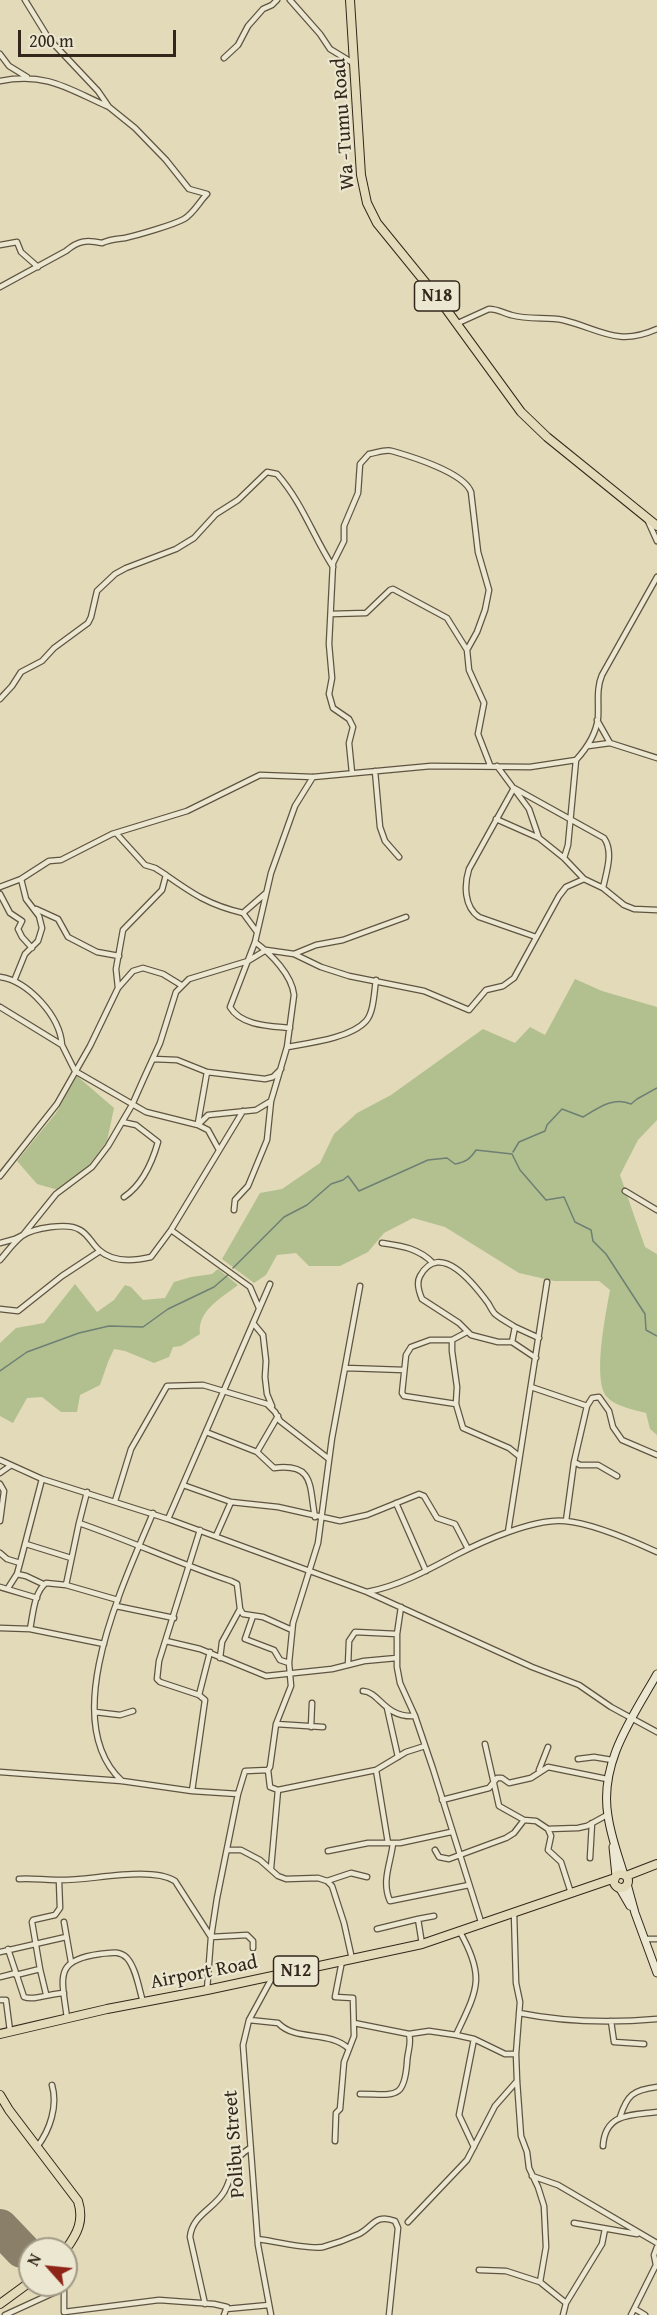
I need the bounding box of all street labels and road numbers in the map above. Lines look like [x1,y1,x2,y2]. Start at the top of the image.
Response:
street label: Wa -Tumu Road [327,57,361,191]
road number: N18 [414,281,460,311]
street label: Airport Road [148,1951,260,1995]
road number: N12 [274,1956,318,1986]
street label: Polibu Street [219,2089,251,2199]

